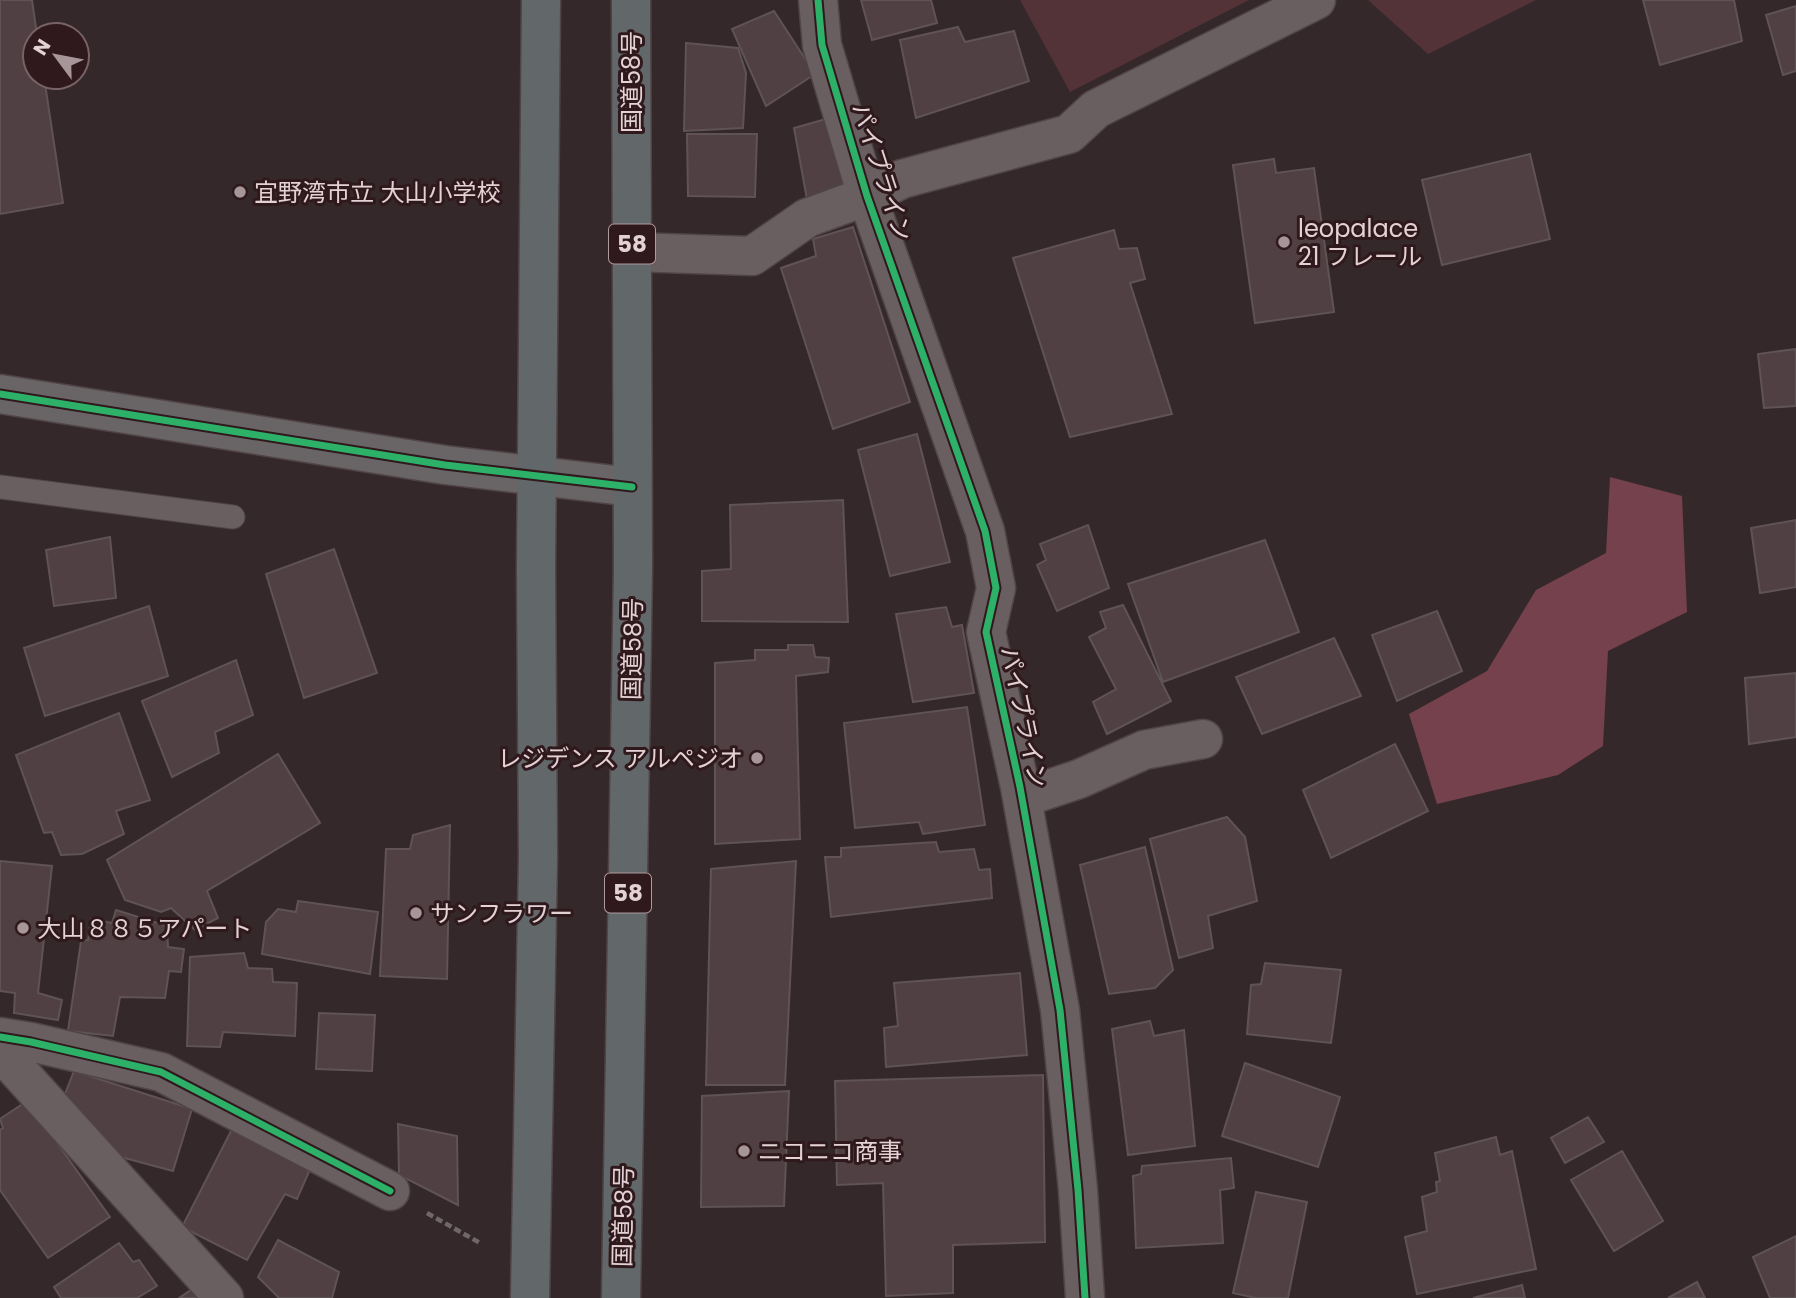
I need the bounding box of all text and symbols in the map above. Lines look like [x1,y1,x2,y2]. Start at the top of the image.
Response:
north arrow [21,21,91,91]
street label: 国道58号 [615,31,648,133]
text: N [27,34,57,60]
street label: パイプライン [844,98,920,246]
place label: 宜野湾市立 大山小学校 [254,176,500,209]
marker: 宜野湾市立 大山小学校 [232,184,248,200]
place label: leopalace 21 フレール [1298,212,1422,273]
road number: 58 [609,224,655,264]
marker: leopalace 21 フレール [1276,234,1292,250]
street label: 国道58号 [615,598,649,700]
street label: パイプライン [993,643,1055,791]
place label: レジデンス アルペジオ [497,742,743,775]
marker: レジデンス アルペジオ [749,750,765,766]
road number: 58 [605,874,651,912]
place label: サンフラワー [430,897,573,930]
marker: サンフラワー [408,905,424,921]
place label: 大山８８５アパート [37,912,253,945]
marker: 大山８８５アパート [15,920,31,936]
place label: ニコニコ商事 [758,1135,902,1168]
marker: ニコニコ商事 [736,1143,752,1159]
street label: 国道58号 [606,1165,640,1267]

